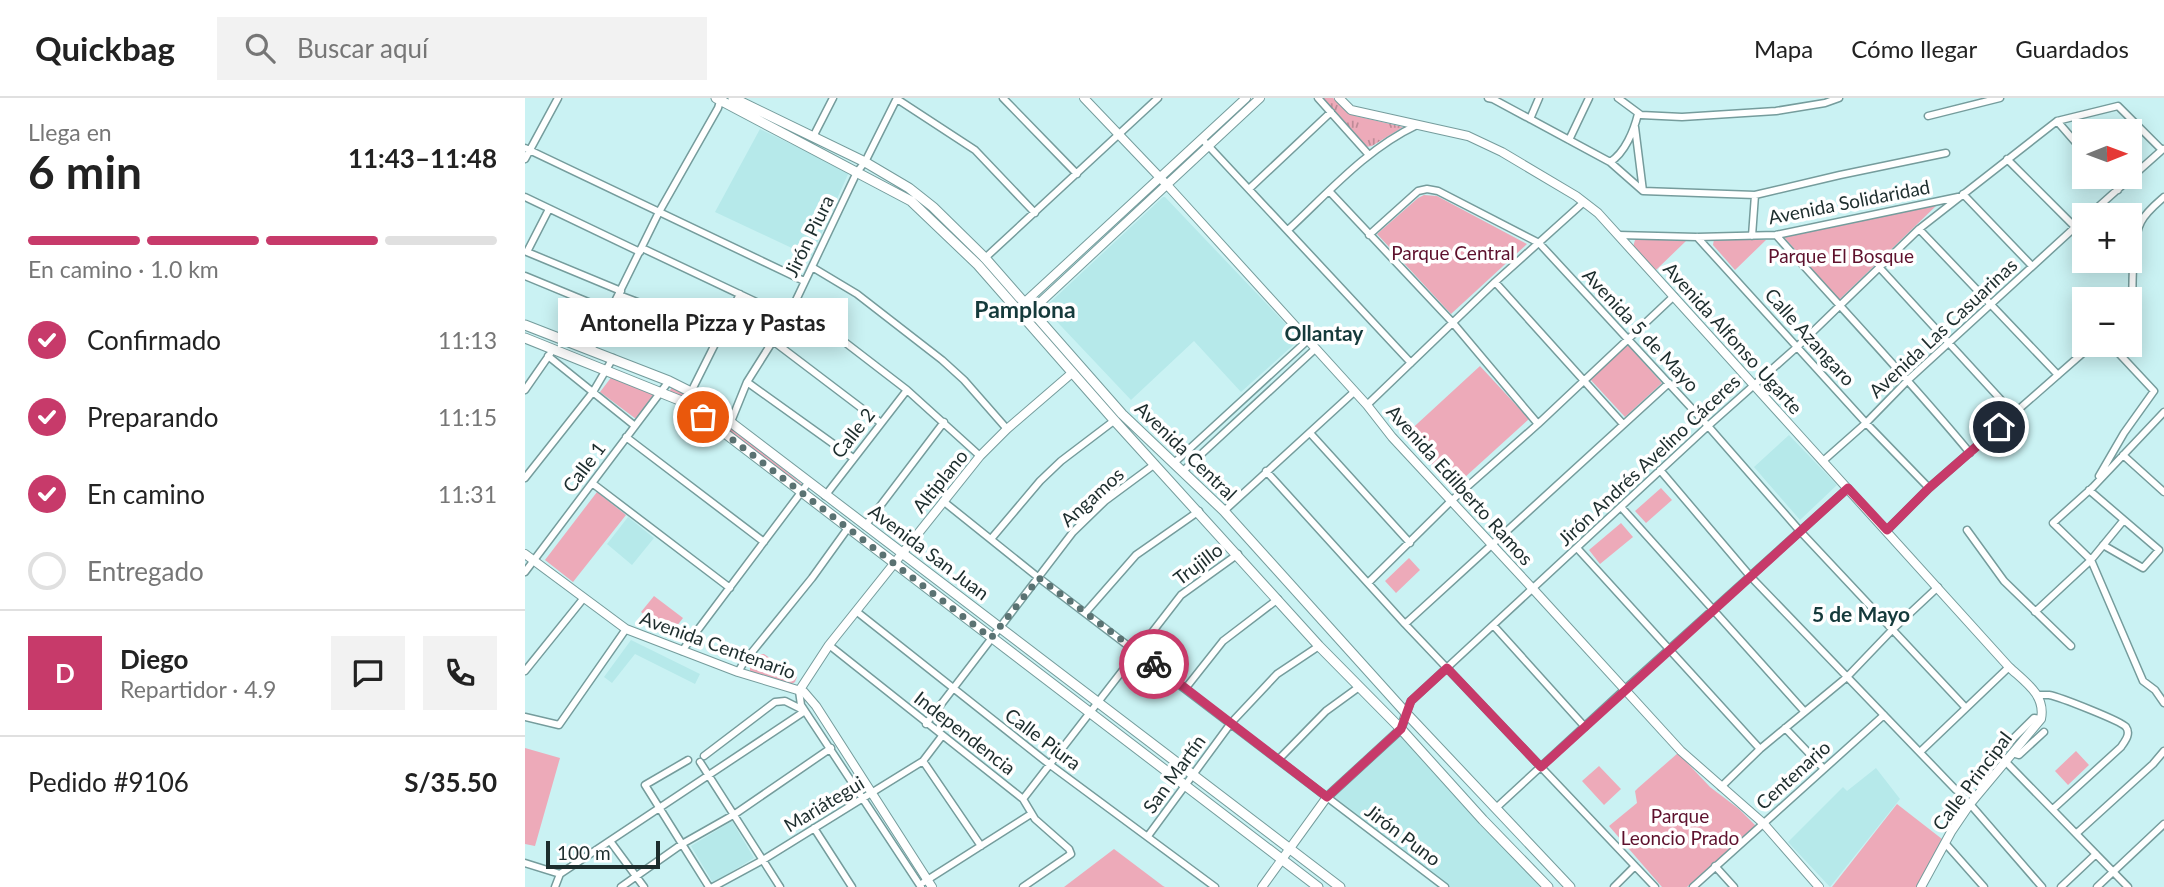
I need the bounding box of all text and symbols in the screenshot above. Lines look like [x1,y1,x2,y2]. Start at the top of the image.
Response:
search box [217,17,707,80]
text: Quickbag [35,28,175,68]
icon: search [241,29,279,67]
text: Buscar aquí [297,32,428,64]
text: Mapa [1754,34,1813,63]
text: Cómo llegar [1851,34,1977,63]
text: Guardados [2015,34,2129,63]
text: Llega en [28,118,112,146]
north arrow [2072,119,2142,189]
map controls [2072,119,2142,357]
text: 11:43–11:48 [348,142,497,174]
text: 6 min [28,144,142,199]
street label: Avenida Solidaridad [1766,175,1932,228]
street label: Jirón Piura [779,191,838,280]
button: + [2072,203,2142,273]
park label: Parque Central [1391,241,1515,264]
park label: Parque El Bosque [1768,244,1914,267]
street label: Avenida Las Casuarinas [1864,253,2022,402]
text: En camino · 1.0 km [28,255,219,283]
street label: Avenida Alfonso Ugarte [1659,257,1808,418]
street label: Avenida 5 de Mayo [1578,263,1704,396]
street label: Calle Azangaro [1761,283,1860,390]
button: − [2072,287,2142,357]
district label: Pamplona [974,295,1076,323]
callout: Antonella Pizza y Pastas [558,298,848,347]
text: Antonella Pizza y Pastas [580,308,826,336]
district label: Ollantay [1285,320,1364,345]
icon: check [28,321,66,359]
text: Confirmado [87,324,221,356]
text: 11:13 [438,326,497,354]
street label: Jirón Andrés Avelino Cáceres [1553,369,1744,550]
pin [673,387,733,447]
street label: Avenida Central [1131,396,1242,505]
pin [1969,397,2029,457]
icon: check [28,398,66,436]
icon: bag [684,398,722,436]
street label: Avenida Edilberto Ramos [1382,400,1538,570]
text: Preparando [87,401,219,433]
text: 11:15 [438,403,497,431]
street label: Calle 2 [826,403,879,462]
icon: home [1980,408,2018,446]
street label: Calle 1 [557,437,610,496]
street label: Altiplano [907,444,972,517]
street label: Angamos [1055,462,1128,531]
icon: check [28,475,66,513]
text: En camino [87,478,205,510]
text: 11:31 [438,480,497,508]
street label: Avenida San Juan [865,499,994,604]
street label: Trujillo [1169,538,1227,589]
text: Entregado [87,555,204,587]
district label: 5 de Mayo [1812,601,1910,626]
street label: Avenida Centenario [637,606,799,683]
courier [1119,629,1189,699]
button: chat [331,636,405,710]
button: phone [423,636,497,710]
text: Diego [120,643,188,675]
icon: bike [1135,645,1173,683]
text: D [55,657,75,689]
text: Repartidor · 4.9 [120,675,276,703]
street label: Independencia [910,686,1020,779]
street label: Calle Piura [1001,703,1086,774]
street label: Calle Principal [1927,727,2016,835]
street label: San Martín [1138,730,1210,817]
street label: Centenario [1751,735,1835,814]
text: Pedido #9106 [28,766,189,798]
text: S/35.50 [404,766,497,798]
street label: Mariátegui [779,771,868,836]
street label: Jirón Puno [1361,799,1446,870]
park label: Parque Leoncio Prado [1621,804,1739,849]
scale bar [546,838,660,870]
text: 100 m [557,841,611,864]

